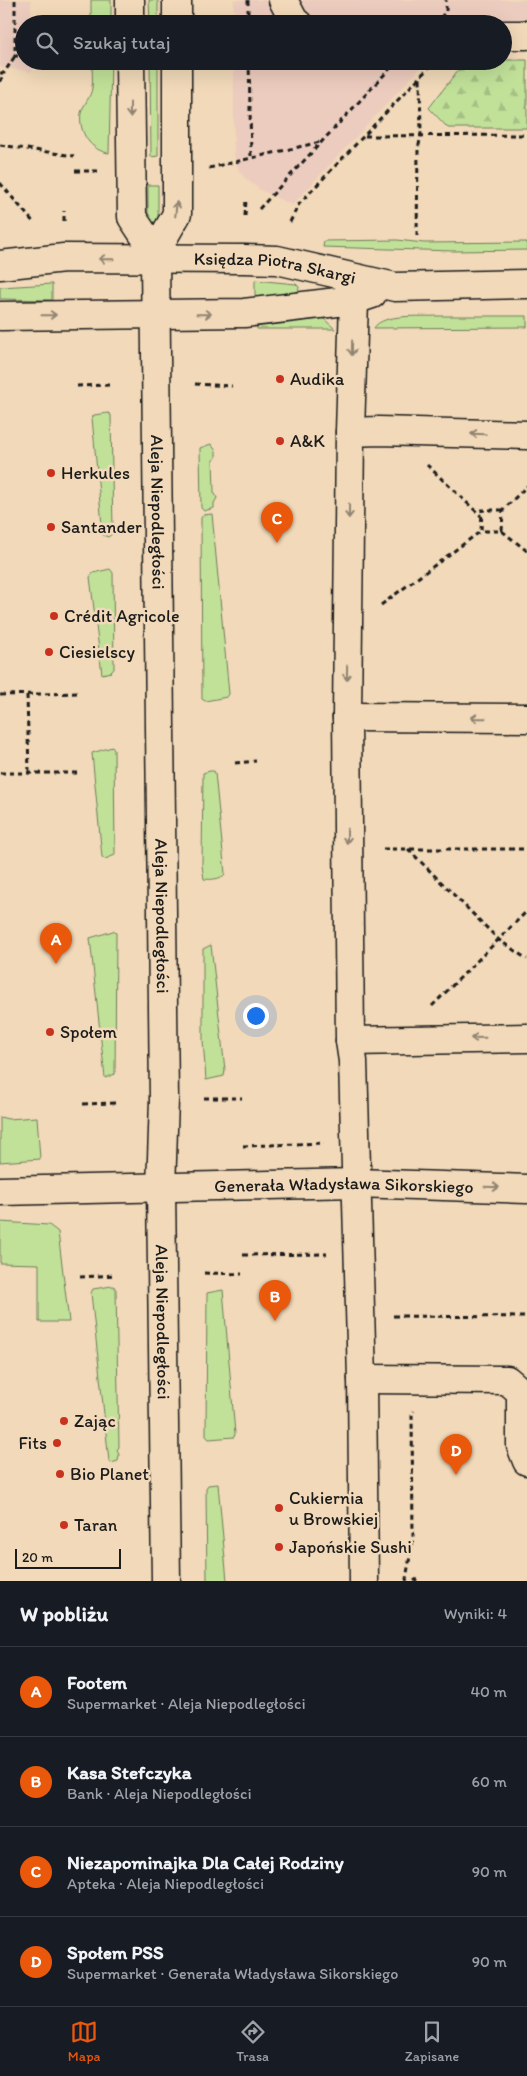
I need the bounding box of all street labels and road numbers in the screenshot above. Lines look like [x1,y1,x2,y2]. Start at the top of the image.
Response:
street label: Księdza Piotra Skargi [194,248,358,289]
street label: Aleja Niepodległości [146,434,170,590]
street label: Aleja Niepodległości [150,838,174,994]
street label: Generała Władysława Sikorskiego [214,1172,474,1198]
street label: Aleja Niepodległości [151,1244,175,1400]

